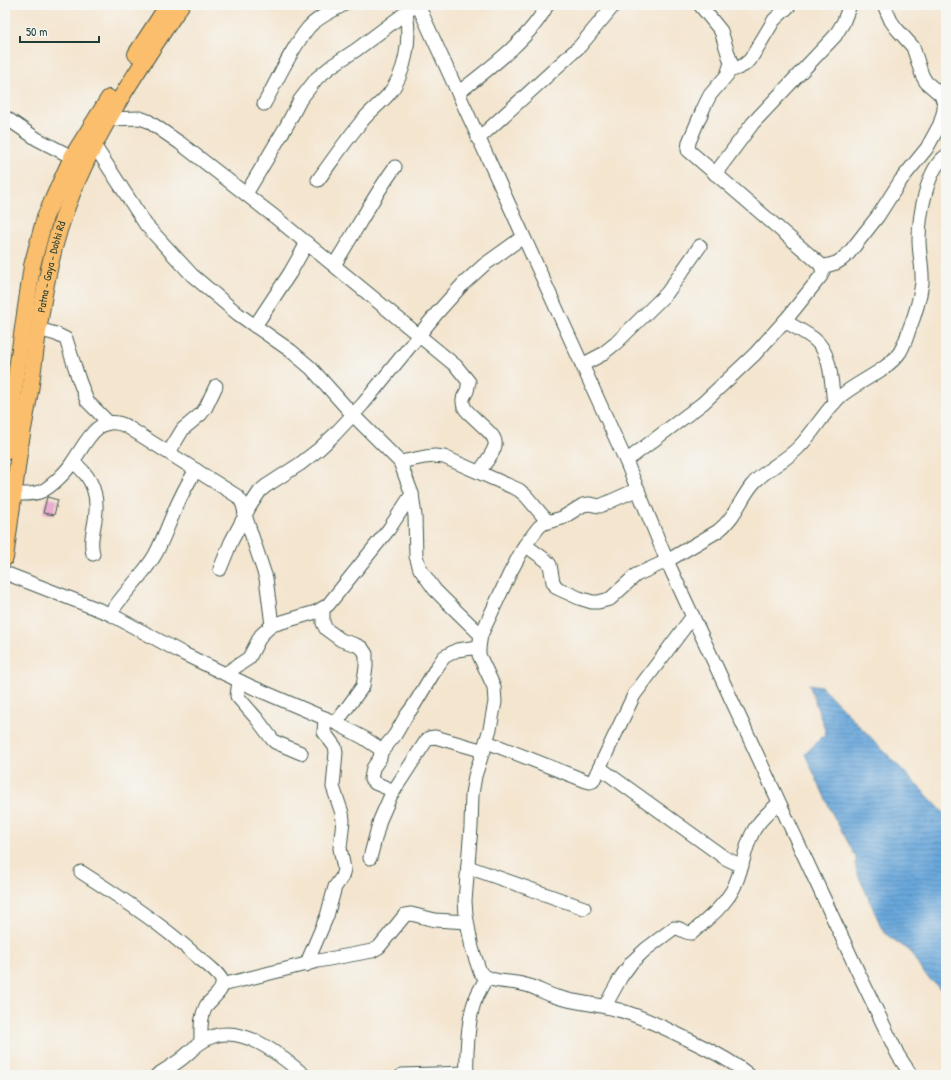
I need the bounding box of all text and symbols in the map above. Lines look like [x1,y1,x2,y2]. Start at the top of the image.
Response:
scale bar [20,18,99,44]
text: 50 m [26,23,47,40]
street label: Patna - Gaya - Dobhi Rd [34,219,69,314]

